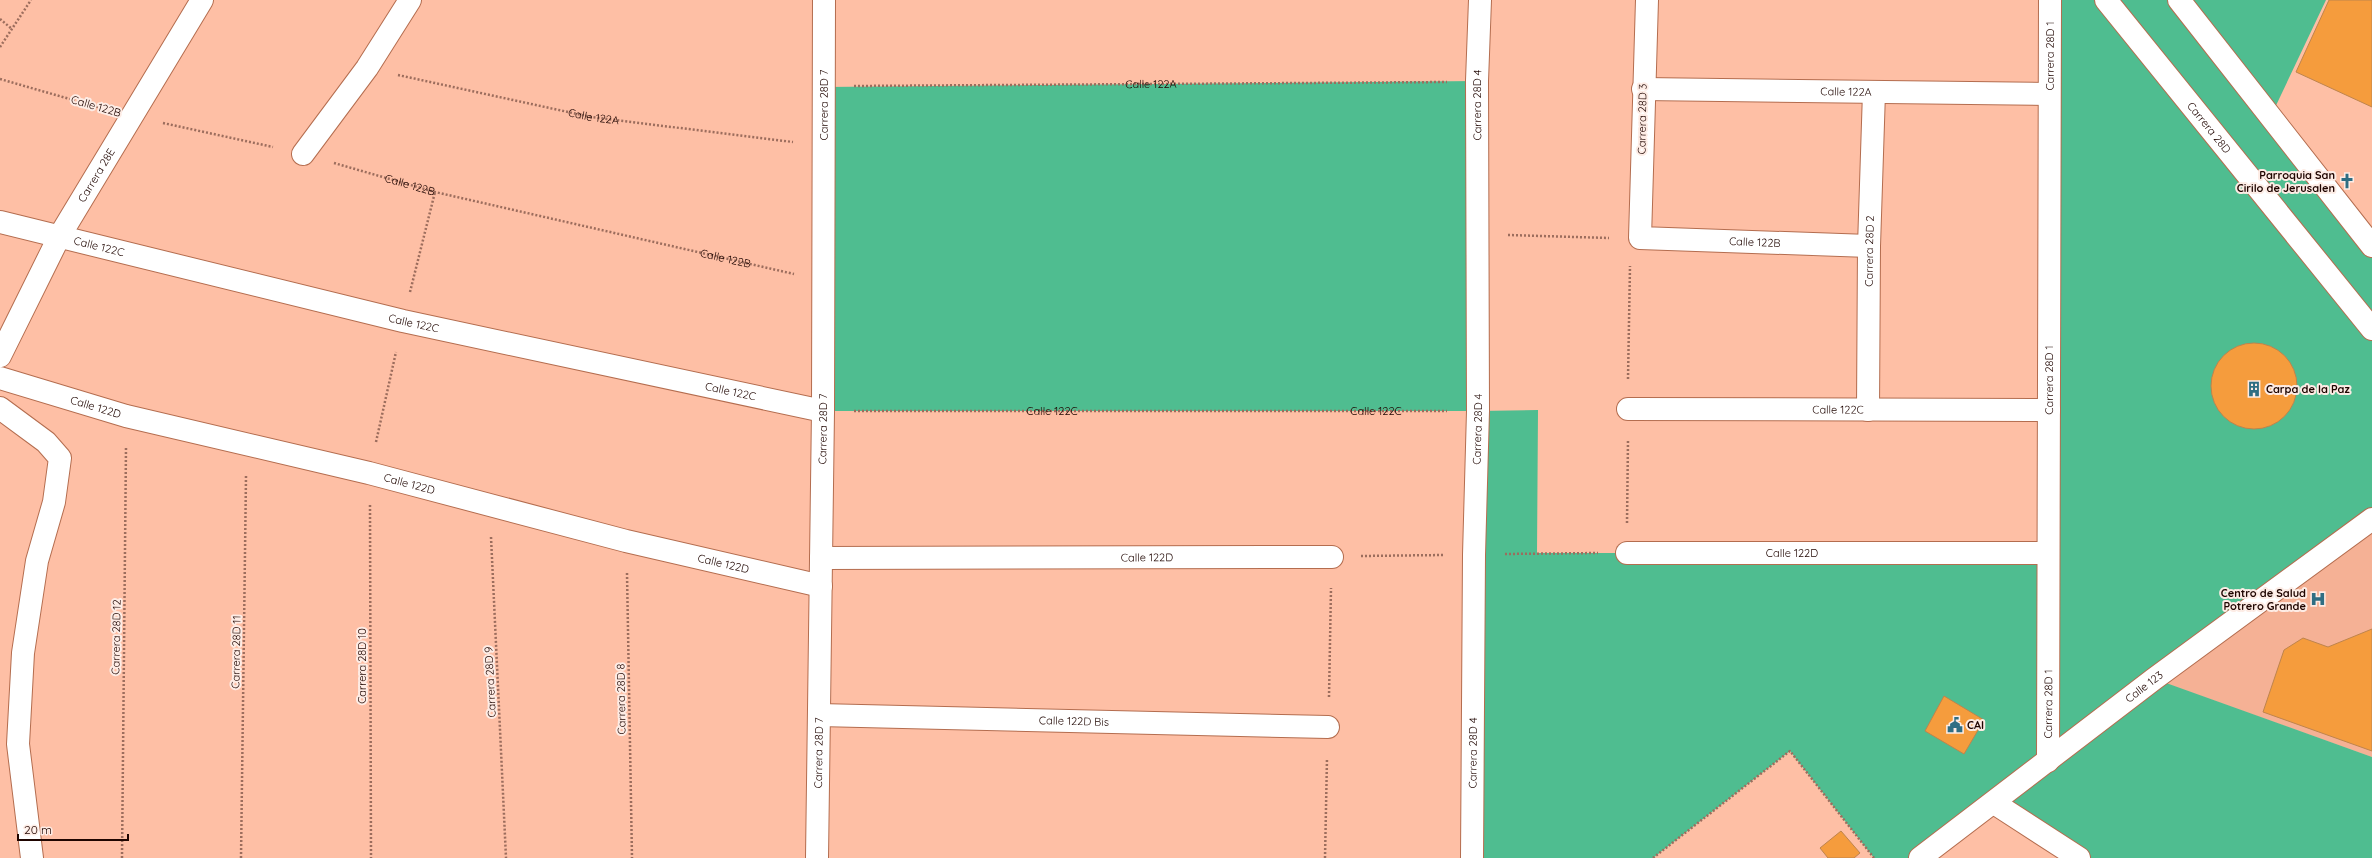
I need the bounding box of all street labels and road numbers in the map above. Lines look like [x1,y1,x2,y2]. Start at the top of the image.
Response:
street label: Carrera 28D 1 [2043,21,2057,91]
street label: Carrera 28D 7 [817,69,831,140]
street label: Carrera 28D 4 [1470,69,1484,141]
street label: Calle 122A [1125,77,1177,91]
street label: Carrera 28D 3 [1634,83,1650,155]
street label: Calle 122A [1820,84,1872,99]
street label: Calle 122B [69,92,123,120]
street label: Carrera 28D [2184,99,2234,156]
street label: Calle 122A [567,105,620,127]
street label: Carrera 28E [75,146,118,205]
street label: Calle 122B [383,171,437,199]
street label: Carrera 28D 2 [1862,215,1877,287]
street label: Calle 122C [72,233,126,259]
street label: Calle 122B [1729,234,1781,250]
street label: Calle 122B [699,246,752,271]
street label: Calle 122C [387,311,440,336]
street label: Carrera 28D 1 [2042,345,2056,415]
street label: Calle 122C [704,379,757,403]
street label: Calle 122D [69,393,123,421]
street label: Carrera 28D 7 [815,393,830,465]
street label: Carrera 28D 4 [1470,393,1485,465]
street label: Calle 122C [1812,402,1864,417]
street label: Calle 122C [1026,404,1078,418]
street label: Calle 122C [1350,404,1402,418]
street label: Calle 122D [382,470,437,497]
street label: Calle 122D [1766,546,1818,560]
street label: Calle 122D [1121,550,1173,564]
street label: Calle 122D [696,551,751,576]
street label: Carrera 28D 12 [108,599,124,675]
street label: Carrera 28D 11 [228,615,244,689]
street label: Carrera 28D 10 [355,628,369,704]
street label: Carrera 28D 9 [481,646,499,718]
street label: Carrera 28D 8 [613,663,629,735]
street label: Calle 123 [2122,668,2166,706]
street label: Carrera 28D 1 [2041,669,2055,739]
street label: Calle 122D Bis [1039,713,1109,729]
street label: Carrera 28D 7 [811,717,826,788]
street label: Carrera 28D 4 [1465,717,1480,789]

